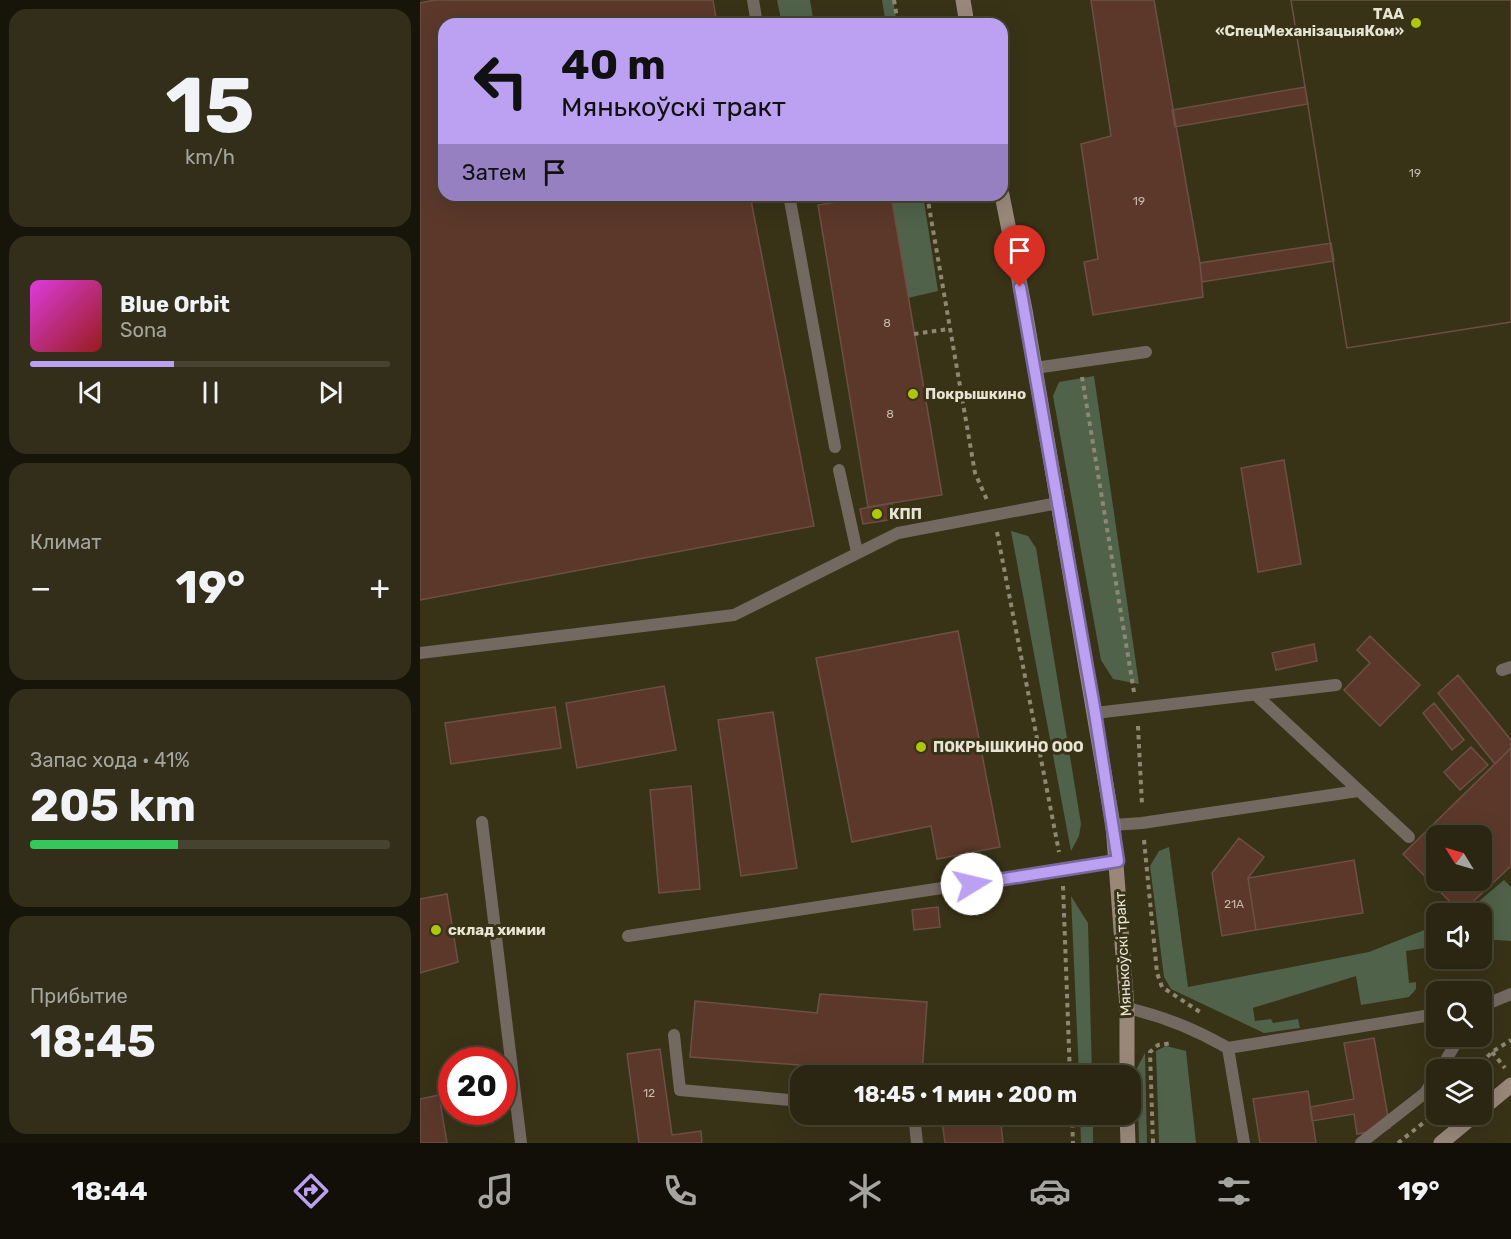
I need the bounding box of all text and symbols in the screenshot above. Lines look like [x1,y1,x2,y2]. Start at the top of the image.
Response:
place label: ТАА «СпецМеханізацыяКом» [1215,5,1404,40]
marker: ТАА «СпецМеханізацыяКом» [1409,16,1423,30]
text: 40 m [561,40,666,90]
icon: left [462,42,540,120]
text: 15 [165,59,255,152]
text: Мянькоўскі тракт [561,91,786,123]
text: km/h [185,145,235,169]
icon: arrive [538,156,571,189]
text: Затем [462,159,526,186]
house number: 19 [1409,166,1421,180]
house number: 19 [1133,194,1145,208]
pin [994,225,1045,287]
icon: arrive [1003,234,1036,267]
text: Blue Orbit [120,291,230,318]
house number: 8 [883,316,891,330]
text: Sona [120,318,167,342]
icon: previous [74,376,107,409]
icon: pause [194,376,227,409]
icon: next [314,376,347,409]
place label: Покрышкино [925,385,1026,403]
marker: Покрышкино [906,387,920,401]
house number: 8 [886,407,894,421]
place label: КПП [889,505,922,523]
marker: КПП [870,507,884,521]
text: Климат [30,530,102,554]
text: 19° [176,561,245,614]
text: − [30,568,51,607]
text: + [369,568,390,607]
place label: ПОКРЫШКИНО ООО [933,738,1084,756]
marker: ПОКРЫШКИНО ООО [914,740,928,754]
text: Запас хода · 41% [30,748,190,772]
text: 205 km [30,779,196,832]
north arrow [1426,825,1492,891]
map controls [1426,825,1492,1125]
position arrow [940,852,1004,916]
street label: Мянькоўскі тракт [1111,891,1135,1017]
house number: 21А [1224,897,1244,911]
button: sound [1426,903,1492,969]
place label: склад химии [448,921,546,939]
marker: склад химии [429,923,443,937]
button: search [1426,981,1492,1047]
text: Прибытие [30,984,128,1008]
text: 18:45 [30,1015,156,1068]
speed limit sign: 20 [438,1047,516,1125]
button: layers [1426,1059,1492,1125]
text: 18:45 · 1 мин · 200 m [854,1081,1077,1108]
house number: 12 [643,1086,655,1100]
icon: directions [290,1170,332,1212]
icon: music [475,1170,517,1212]
icon: phone [659,1170,701,1212]
icon: climate [844,1170,886,1212]
icon: car [1029,1170,1071,1212]
icon: filters [1213,1170,1255,1212]
text: 18:44 [71,1175,148,1207]
text: 19° [1398,1175,1440,1207]

